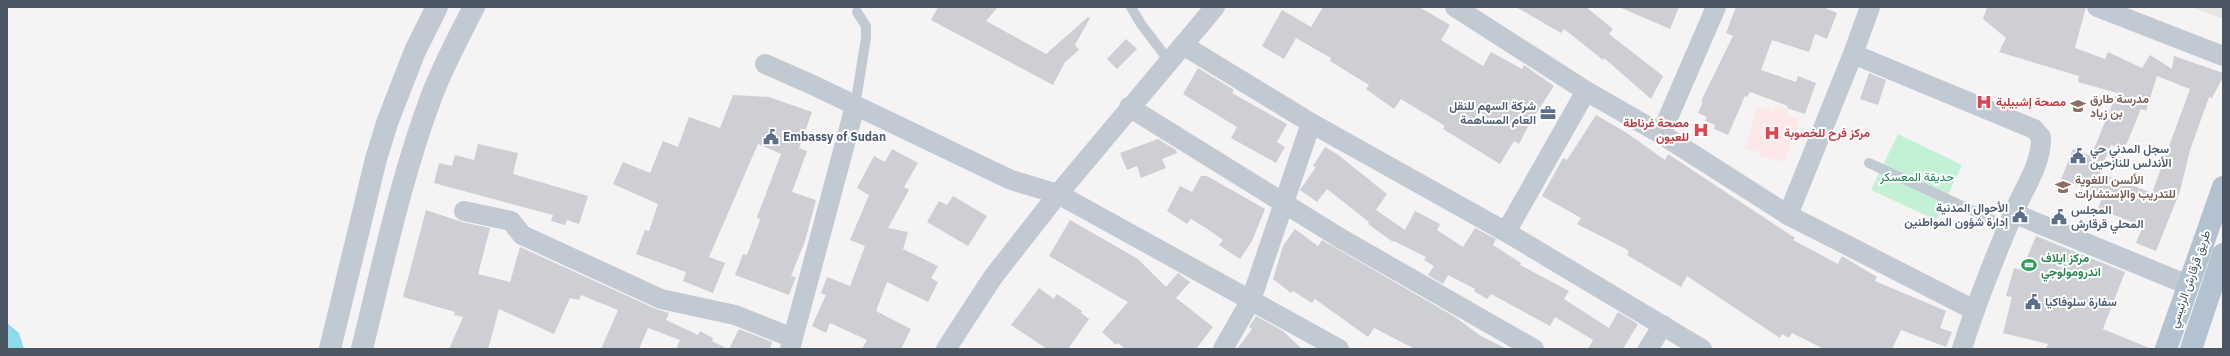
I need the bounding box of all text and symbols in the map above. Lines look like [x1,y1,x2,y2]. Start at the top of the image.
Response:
place label: مدرسة طارق بن زياد [2090,91,2149,121]
hospital icon: مصحة إشبيلية [1975,93,1993,111]
place label: مصحة إشبيلية [1996,94,2066,110]
school or university icon: مدرسة طارق بن زياد [2069,97,2087,115]
place label: شركة السهم للنقل العام المساهمة [1449,98,1536,128]
office icon: شركة السهم للنقل العام المساهمة [1539,104,1557,122]
place label: مصحة غرناطة للعيون [1623,115,1689,145]
hospital icon: مصحة غرناطة للعيون [1692,121,1710,139]
hospital icon: مركز فرح للخصوبة [1763,124,1781,142]
place label: مركز فرح للخصوبة [1784,125,1871,141]
public building icon: Embassy of Sudan [762,128,780,146]
place label: Embassy of Sudan [783,129,886,144]
place label: سجل المدني حي الأندلس للنازحين [2090,141,2172,171]
public building icon: سجل المدني حي الأندلس للنازحين [2069,147,2087,165]
park label: حديقة المعسكر [1879,169,1954,185]
place label: الألسن اللغوية للتدريب والإستشارات [2075,172,2176,202]
school or university icon: الألسن اللغوية للتدريب والإستشارات [2054,178,2072,196]
place label: الأحوال المدنية إدارة شؤون المواطنين [1904,200,2008,230]
place label: المجلس المحلي قرقارش [2071,202,2144,234]
public building icon: الأحوال المدنية إدارة شؤون المواطنين [2011,206,2029,224]
public building icon: المجلس المحلي قرقارش [2050,208,2068,226]
street label: طريق قرقارش الرئيسي [2166,228,2216,331]
place label: مركز ايلاف اندرومولوجي [2041,250,2101,282]
sports icon: مركز ايلاف اندرومولوجي [2020,256,2038,274]
public building icon: سفارة سلوفاكيا [2024,293,2042,311]
place label: سفارة سلوفاكيا [2045,294,2117,310]

